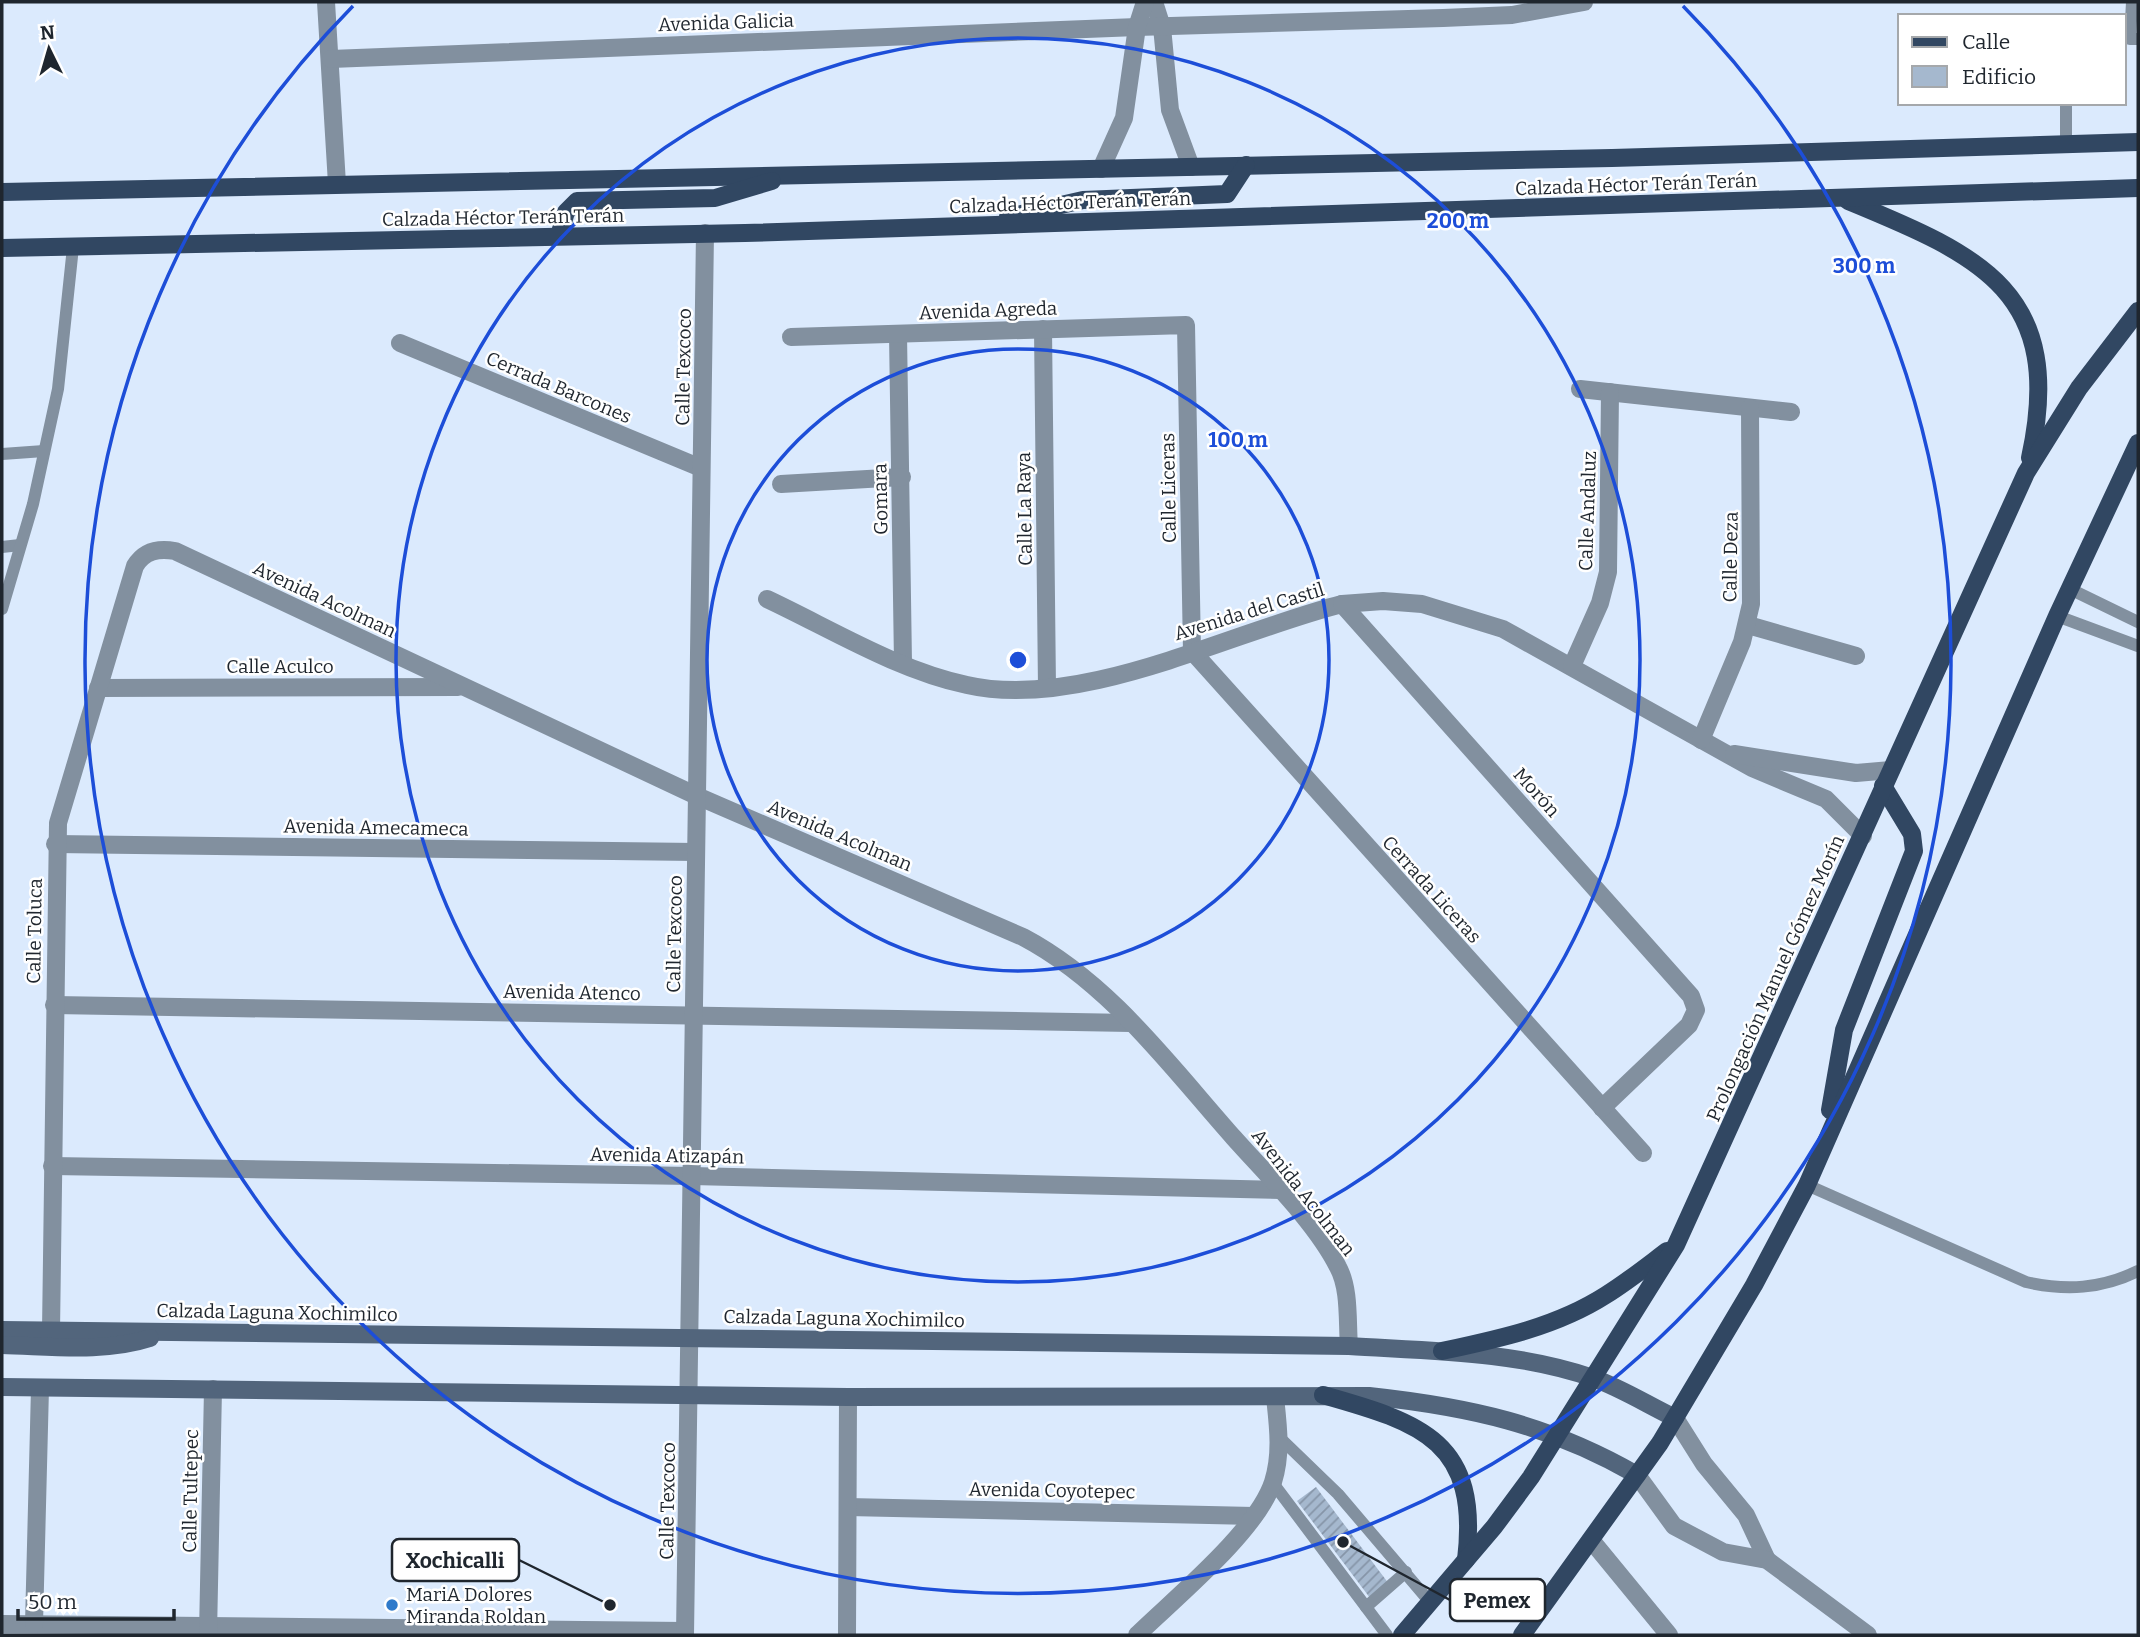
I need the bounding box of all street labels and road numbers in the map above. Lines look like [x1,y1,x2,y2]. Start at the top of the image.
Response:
street label: Avenida Galicia [658,9,795,36]
street label: Calzada Héctor Terán Terán [1515,169,1758,200]
street label: Calzada Héctor Terán Terán [949,187,1192,218]
street label: Calzada Héctor Terán Terán [382,204,624,231]
street label: Avenida Agreda [918,297,1058,324]
street label: Calle Texcoco [671,308,696,426]
street label: Cerrada Barcones [483,346,635,428]
street label: Calle Liceras [1156,433,1181,543]
street label: Calle La Raya [1012,451,1037,566]
street label: Calle Andaluz [1574,451,1601,571]
street label: Gomara [868,462,893,535]
street label: Calle Deza [1718,511,1743,603]
street label: Avenida Acolman [250,556,400,643]
street label: Avenida del Castil [1171,578,1327,645]
street label: Calle Aculco [226,655,334,678]
street label: Morón [1509,763,1565,822]
street label: Avenida Acolman [764,795,916,876]
street label: Avenida Amecameca [283,814,469,841]
street label: Cerrada Liceras [1377,831,1486,948]
street label: Prolongación Manuel Gómez Morín [1702,831,1849,1125]
street label: Calle Texcoco [662,875,687,993]
street label: Calle Toluca [22,877,47,984]
street label: Avenida Atenco [503,980,641,1005]
street label: Avenida Acolman [1247,1124,1360,1260]
street label: Avenida Atizapán [590,1143,744,1168]
street label: Calzada Laguna Xochimilco [156,1299,398,1326]
street label: Calzada Laguna Xochimilco [723,1305,965,1332]
street label: Calle Tultepec [178,1429,203,1553]
street label: Calle Texcoco [655,1442,680,1560]
street label: Avenida Coyotepec [968,1478,1136,1503]

